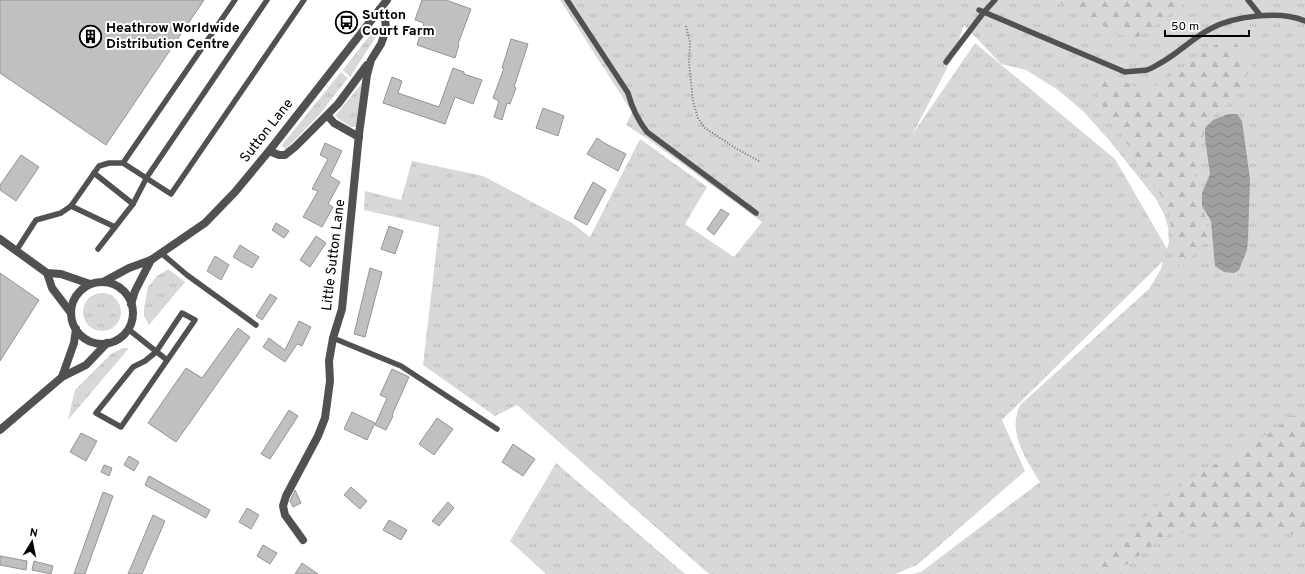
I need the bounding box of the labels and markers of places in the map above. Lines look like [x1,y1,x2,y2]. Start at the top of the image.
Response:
place label: Sutton Court Farm [362,7,435,40]
bus stop icon: Sutton Court Farm [334,10,360,36]
place label: Heathrow Worldwide Distribution Centre [106,20,240,53]
building icon: Heathrow Worldwide Distribution Centre [77,23,103,49]

